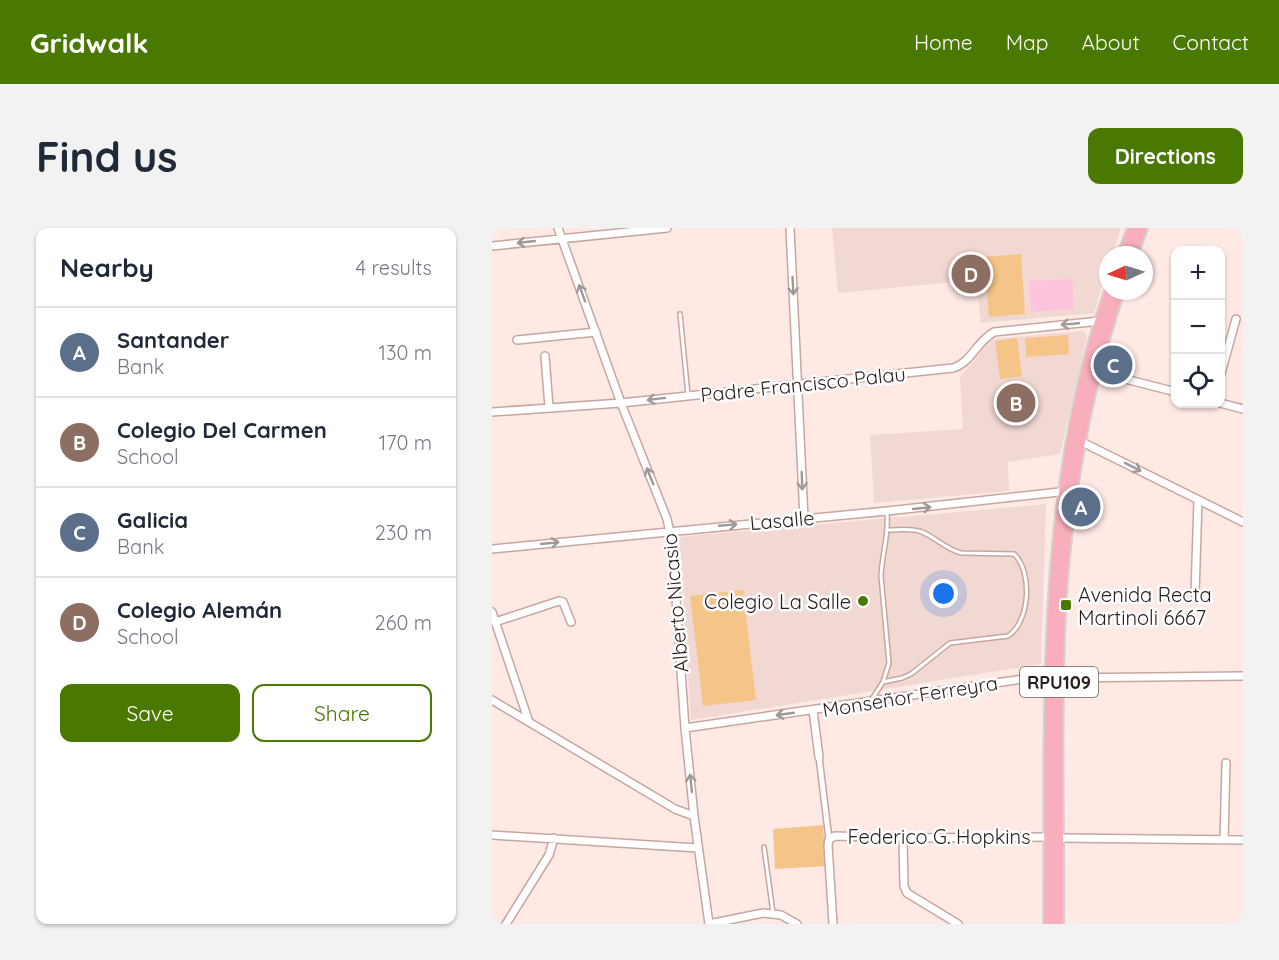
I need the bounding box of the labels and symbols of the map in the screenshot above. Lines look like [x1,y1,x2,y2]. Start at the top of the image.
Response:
one-way arrow [516,237,536,248]
north arrow [1099,246,1153,300]
pin: D [952,252,990,296]
one-way arrow [788,276,799,296]
one-way arrow [575,284,586,303]
one-way arrow [1060,319,1080,330]
pin: C [1094,342,1132,388]
street label: Padre Francisco Palau [699,361,907,407]
pin: B [996,380,1036,426]
one-way arrow [647,393,667,404]
one-way arrow [1123,462,1141,473]
one-way arrow [644,467,655,485]
one-way arrow [797,471,808,491]
pin: A [1062,484,1100,530]
one-way arrow [912,502,932,513]
street label: Lasalle [749,505,815,535]
one-way arrow [717,519,737,530]
street label: Alberto Nicasio [656,532,694,674]
one-way arrow [540,537,560,548]
your location [929,579,958,608]
place label: Avenida Recta Martinoli 6667 [1078,582,1212,630]
place label: Colegio La Salle [704,589,851,614]
marker: Colegio La Salle [856,594,870,608]
marker: Avenida Recta Martinoli 6667 [1059,598,1073,612]
road number: RPU109 [1020,667,1098,697]
street label: Monseñor Ferreyra [821,670,999,722]
one-way arrow [776,709,795,720]
one-way arrow [685,773,696,793]
street label: Federico G. Hopkins [847,824,1031,849]

